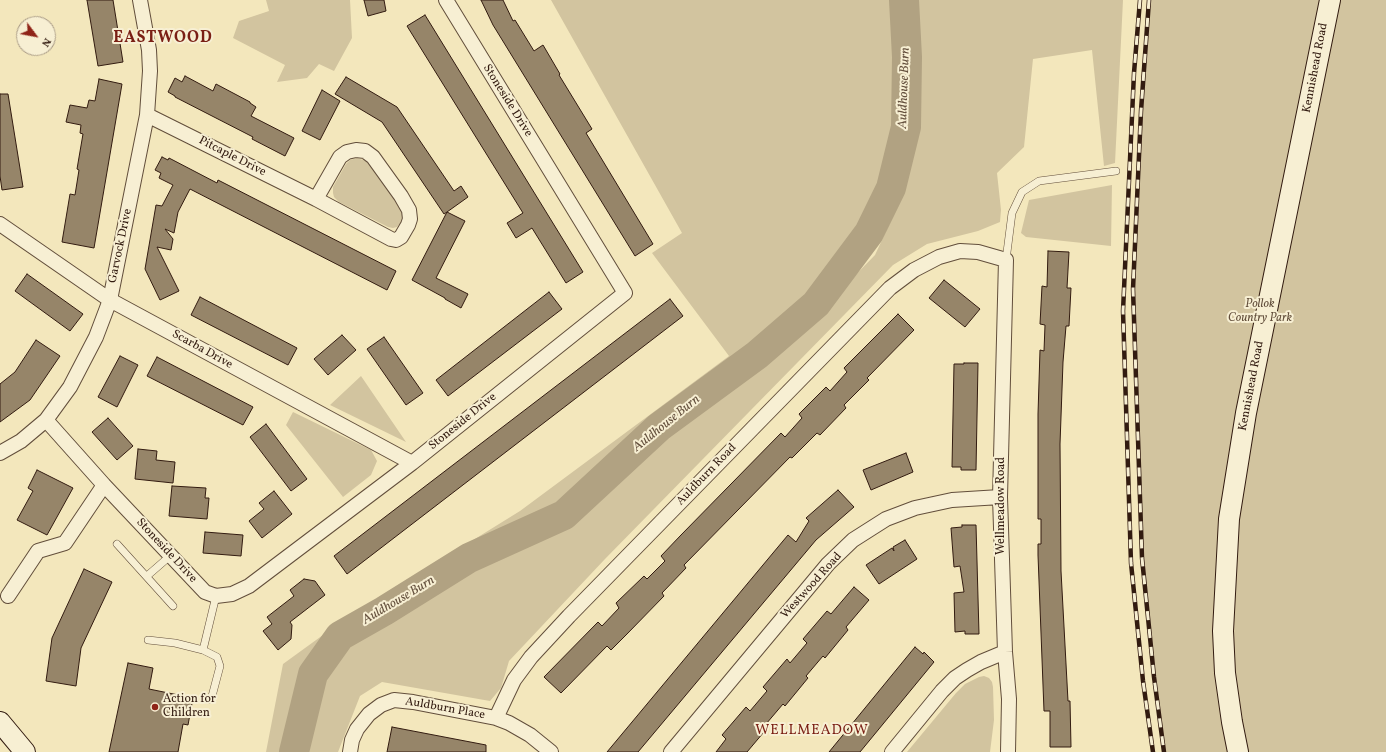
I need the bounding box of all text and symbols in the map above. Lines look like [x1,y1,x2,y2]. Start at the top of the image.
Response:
north arrow [16,16,56,56]
street label: Kennishead Road [1300,22,1332,114]
district label: EASTWOOD [113,29,213,49]
text: N [37,35,54,49]
water label: Auldhouse Burn [896,47,914,129]
street label: Stoneside Drive [479,62,535,140]
street label: Pitcaple Drive [196,134,268,180]
street label: Garvock Drive [106,207,136,285]
park label: Pollok Country Park [1228,298,1292,326]
street label: Scarba Drive [169,327,235,373]
street label: Kennishead Road [1236,340,1268,432]
street label: Stoneside Drive [426,390,500,454]
water label: Auldhouse Burn [630,392,704,456]
street label: Auldburn Road [674,441,740,509]
street label: Wellmeadow Road [995,457,1009,555]
street label: Stoneside Drive [132,516,200,586]
street label: Westwood Road [778,550,846,622]
water label: Auldhouse Burn [360,573,438,629]
place label: Action for Children [163,693,216,721]
street label: Auldburn Place [404,695,486,723]
marker: Action for Children [150,702,160,712]
district label: WELLMEADOW [755,723,869,739]

